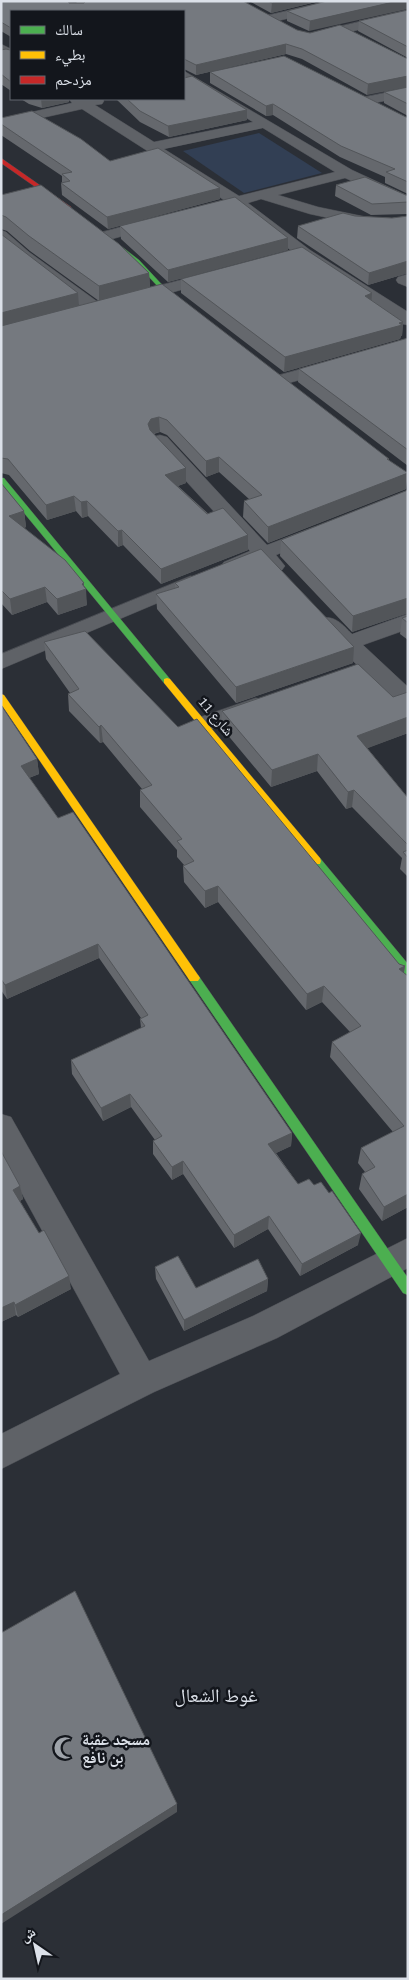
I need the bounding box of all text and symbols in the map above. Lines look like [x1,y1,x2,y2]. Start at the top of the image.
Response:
legend [10,10,185,100]
text: سالك [55,21,83,39]
text: بطيء [55,46,85,67]
text: مزدحم [55,71,92,90]
street label: شارع 11 [194,693,237,740]
district label: غوط الشعال [174,1684,258,1707]
place label: مسجد عقبة بن نافع [82,1730,150,1768]
mosque icon: مسجد عقبة بن نافع [52,1735,78,1761]
north arrow [10,1920,60,1970]
text: ش [17,1923,39,1946]

